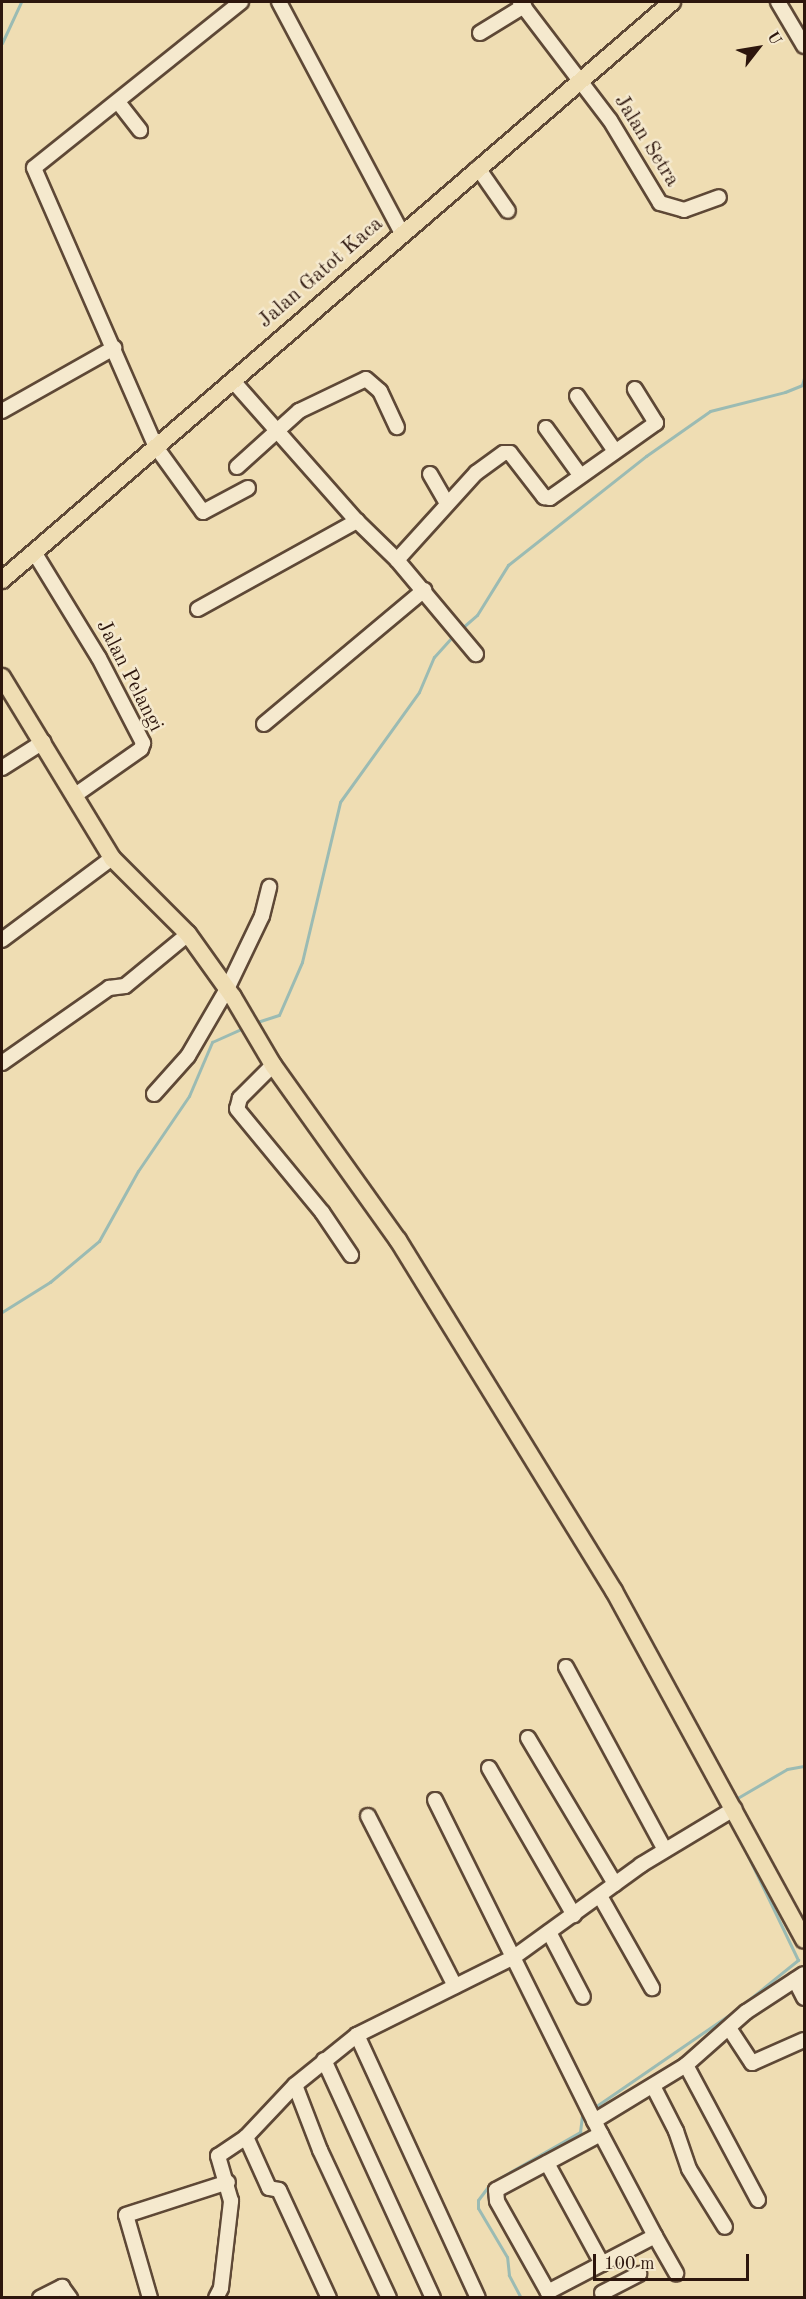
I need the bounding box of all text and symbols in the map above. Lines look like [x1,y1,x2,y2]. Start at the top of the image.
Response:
north arrow [728,18,788,78]
text: U [763,29,784,48]
street label: Jalan Setra [608,90,684,192]
street label: Jalan Gatot Kaca [253,212,389,334]
street label: Jalan Pelangi [90,616,168,736]
scale bar [596,2242,752,2280]
text: 100 m [604,2255,655,2273]

